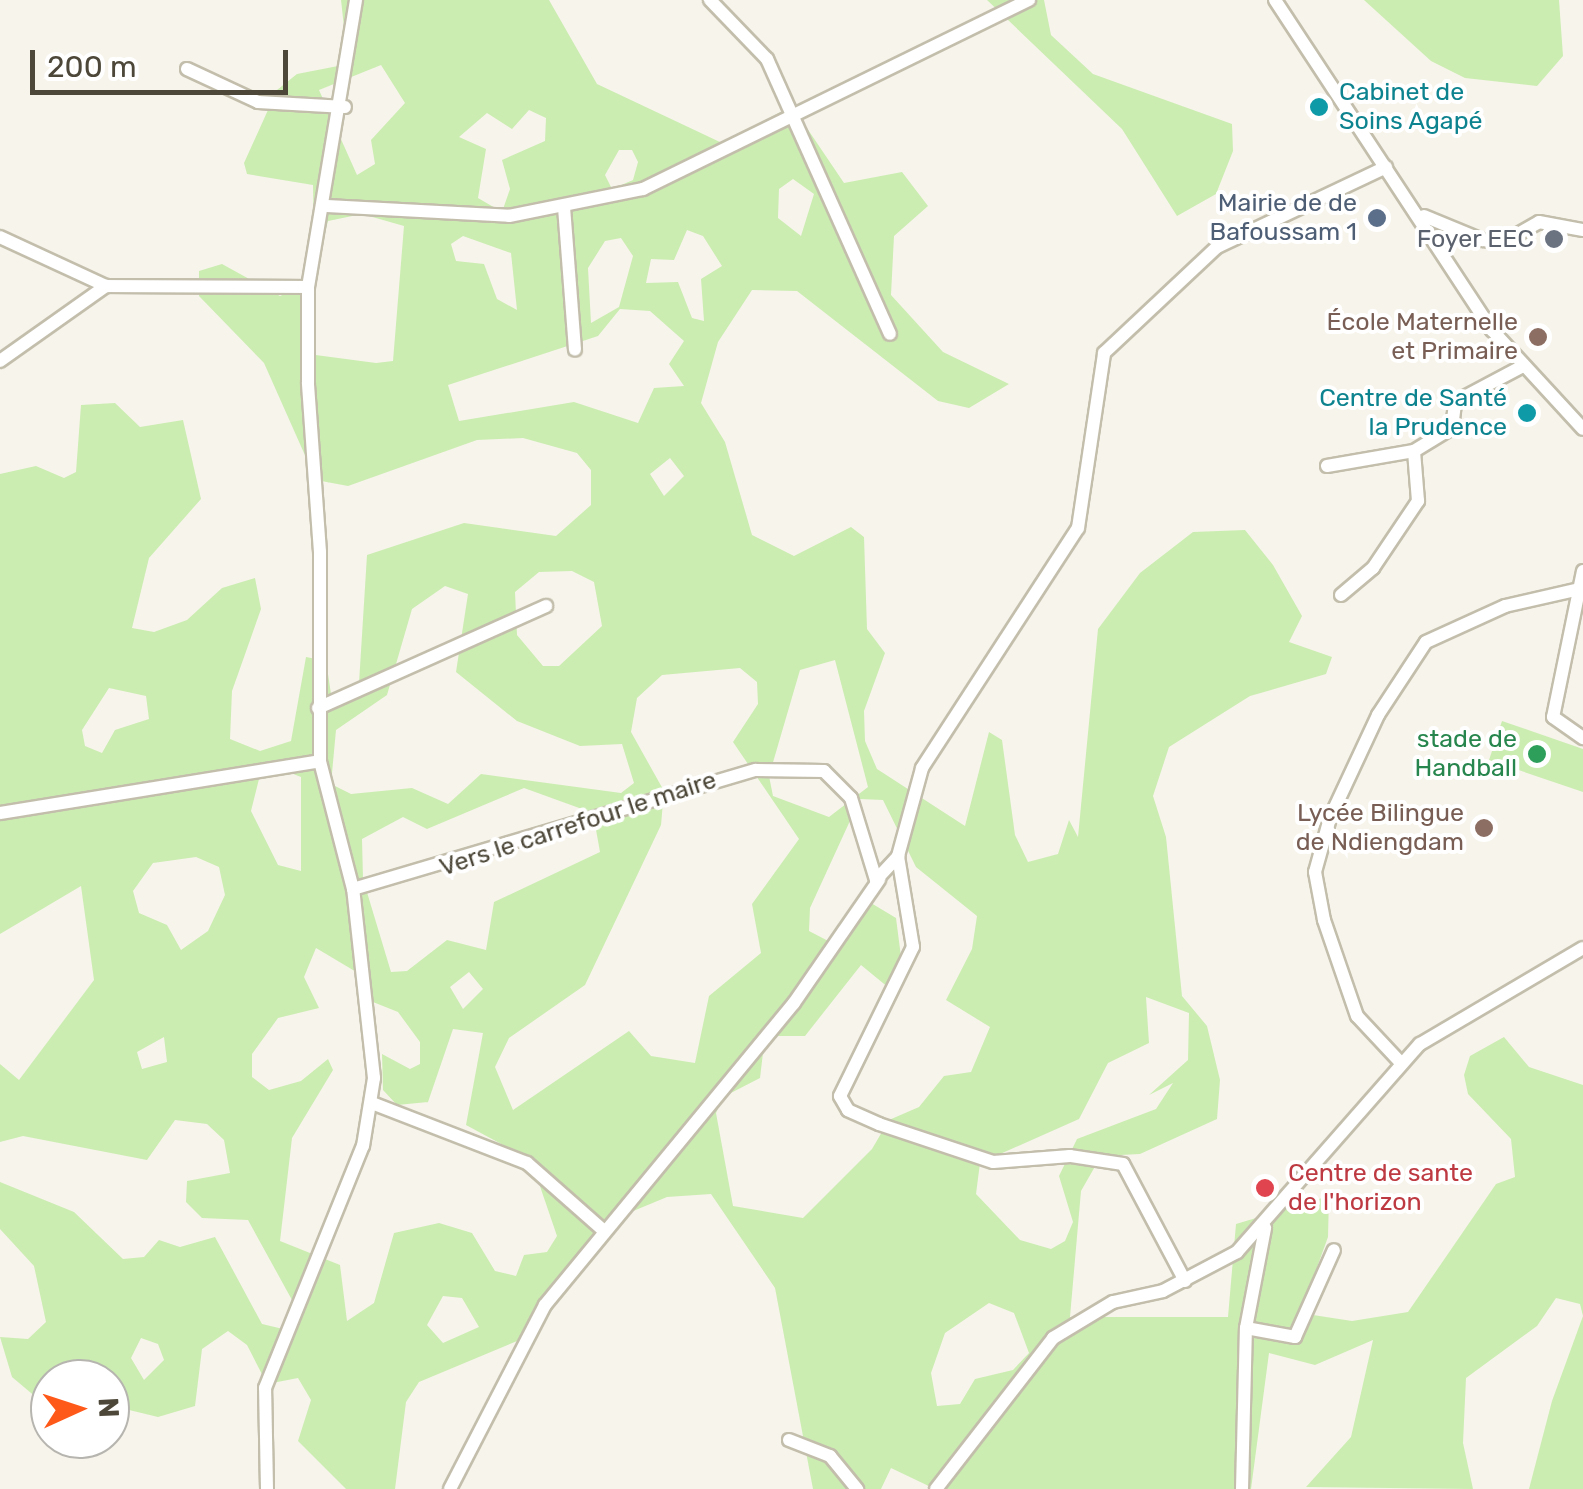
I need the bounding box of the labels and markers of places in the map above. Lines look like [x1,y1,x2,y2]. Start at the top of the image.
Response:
place label: Cabinet de Soins Agapé [1339,78,1483,137]
marker: Cabinet de Soins Agapé [1308,96,1330,118]
place label: Mairie de de Bafoussam 1 [1209,189,1357,248]
marker: Mairie de de Bafoussam 1 [1366,207,1388,229]
place label: Foyer EEC [1416,224,1534,254]
marker: Foyer EEC [1543,228,1565,250]
place label: École Maternelle et Primaire [1327,308,1518,367]
marker: École Maternelle et Primaire [1527,326,1549,348]
place label: Centre de Santé la Prudence [1319,384,1507,443]
marker: Centre de Santé la Prudence [1516,402,1538,424]
place label: stade de Handball [1415,725,1517,784]
marker: stade de Handball [1526,743,1548,765]
place label: Lycée Bilingue de Ndiengdam [1296,799,1464,858]
marker: Lycée Bilingue de Ndiengdam [1473,817,1495,839]
place label: Centre de sante de l'horizon [1288,1159,1473,1218]
marker: Centre de sante de l'horizon [1252,1175,1278,1201]

